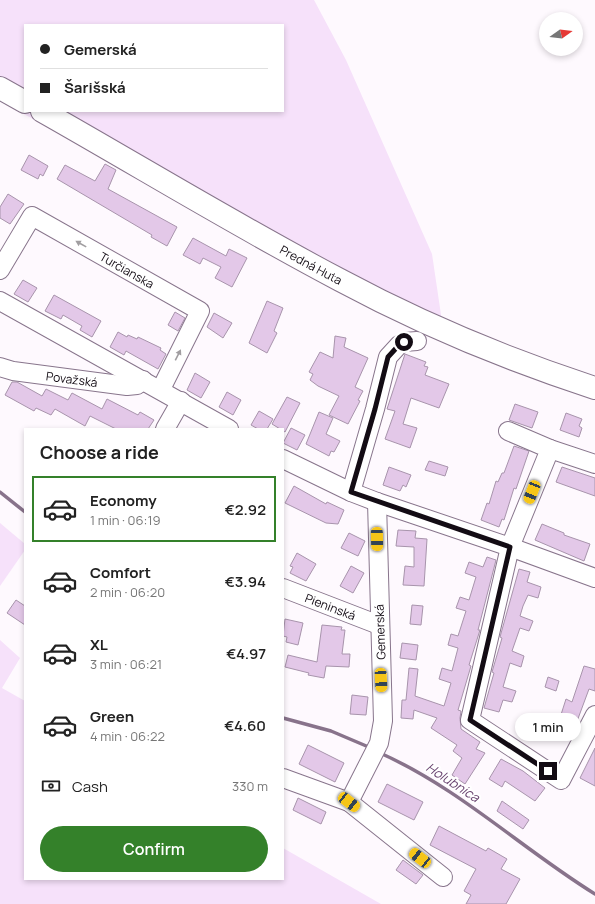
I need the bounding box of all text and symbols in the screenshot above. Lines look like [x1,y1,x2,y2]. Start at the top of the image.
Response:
north arrow [539,12,583,56]
map controls [539,12,583,56]
text: Gemerská [64,39,137,60]
text: Šarišská [64,77,126,98]
one-way arrow [75,241,87,247]
street label: Predná Huta [277,241,345,288]
street label: Turčianska [97,248,157,292]
route start [395,333,413,351]
one-way arrow [175,349,182,360]
street label: Považská [45,367,99,391]
text: Choose a ride [40,440,159,464]
car [522,479,542,505]
text: Economy [90,490,157,511]
icon: car [42,491,78,527]
text: €2.92 [225,499,266,520]
text: 1 min · 06:19 [90,511,161,529]
car [371,527,383,551]
text: Comfort [90,562,151,583]
icon: car [42,563,78,599]
text: €3.94 [225,571,266,592]
text: 2 min · 06:20 [90,583,165,601]
street label: Pieninská [303,589,358,624]
street label: Gemerská [371,604,389,660]
text: XL [90,634,108,655]
icon: car [42,635,78,671]
text: €4.97 [226,643,266,664]
text: 3 min · 06:21 [90,655,162,673]
car [374,668,388,692]
text: Green [90,706,134,727]
icon: car [42,707,78,743]
callout: 1 min [515,713,581,741]
text: €4.60 [224,715,266,736]
text: 1 min [533,718,564,736]
text: 4 min · 06:22 [90,727,165,745]
water label: Holubnica [423,758,484,806]
route end [539,762,557,780]
icon: cash [40,775,62,797]
text: Cash [72,776,108,797]
text: 330 m [232,777,268,795]
car [336,790,362,814]
button: Confirm [40,826,268,872]
car [407,846,433,870]

